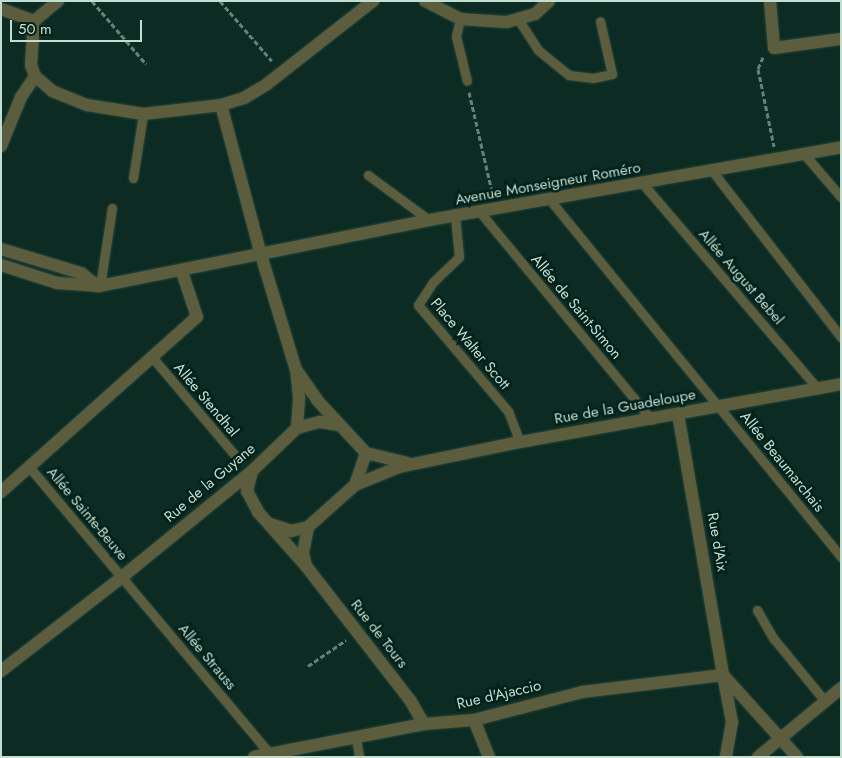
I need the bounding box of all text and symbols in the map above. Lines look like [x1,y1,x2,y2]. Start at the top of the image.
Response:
scale bar [12,10,145,42]
text: 50 m [18,18,52,40]
street label: Avenue Monseigneur Roméro [454,159,642,209]
street label: Allée August Bebel [695,226,787,328]
street label: Allée de Saint-Simon [527,251,625,363]
street label: Place Walter Scott [426,295,514,393]
street label: Allée Stendhal [170,359,242,441]
street label: Rue de la Guadeloupe [553,386,697,428]
street label: Allée Beaumarchais [736,408,828,516]
street label: Rue de la Guyane [161,440,259,526]
street label: Allée Sainte-Beuve [43,464,131,564]
street label: Rue d'Aix [703,511,731,573]
street label: Rue de Tours [347,596,411,672]
street label: Allée Strauss [174,620,240,694]
street label: Rue d'Ajaccio [455,677,543,713]

